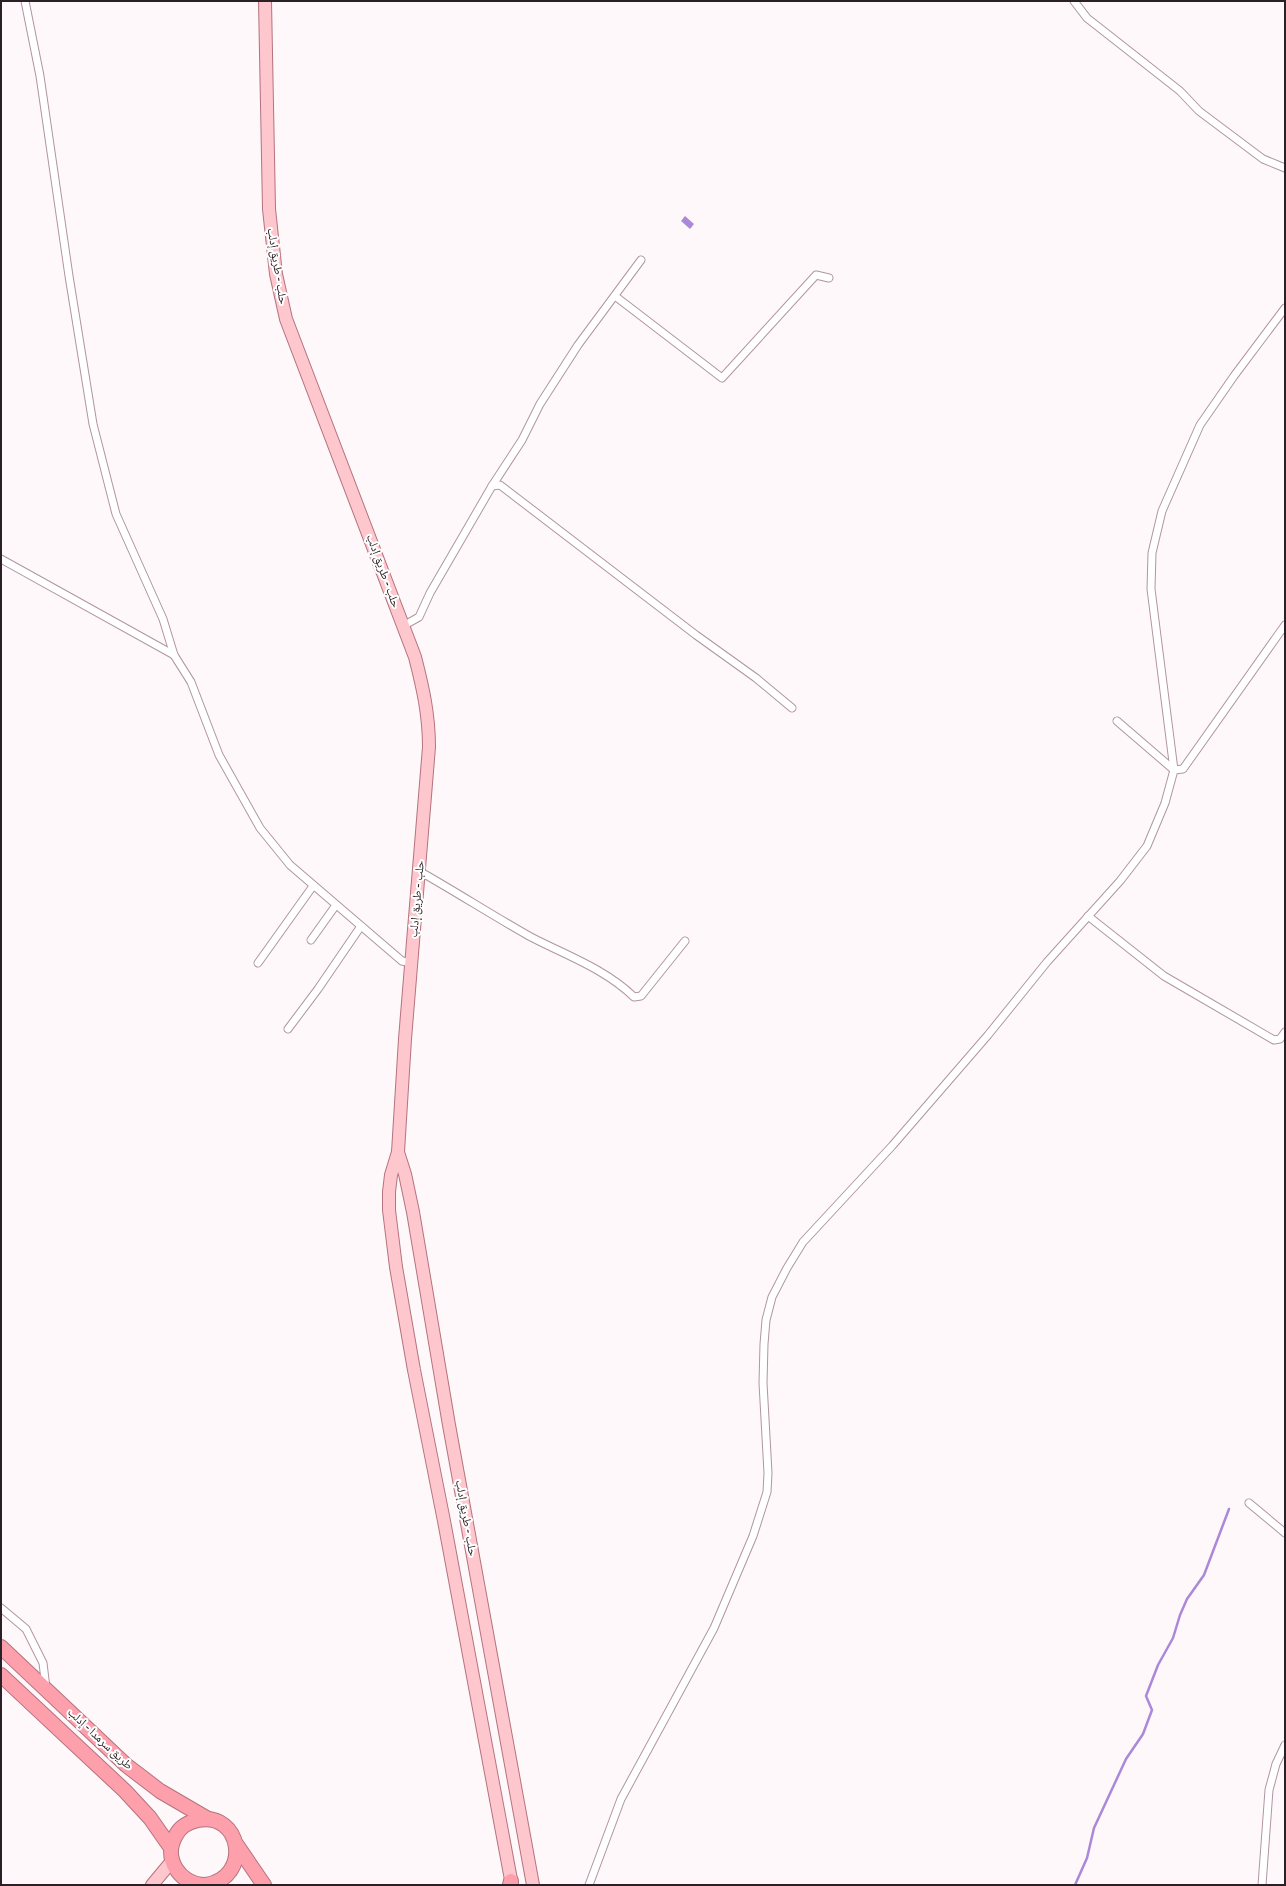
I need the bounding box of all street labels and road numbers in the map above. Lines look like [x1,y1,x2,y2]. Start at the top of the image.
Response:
street label: حلب - طريق إدلب [264,227,291,306]
street label: حلب - طريق إدلب [363,532,403,610]
street label: حلب - طريق إدلب [406,860,428,938]
street label: حلب - طريق إدلب [452,1479,480,1558]
street label: طريق سرمدا - إدلب [64,1705,136,1773]

